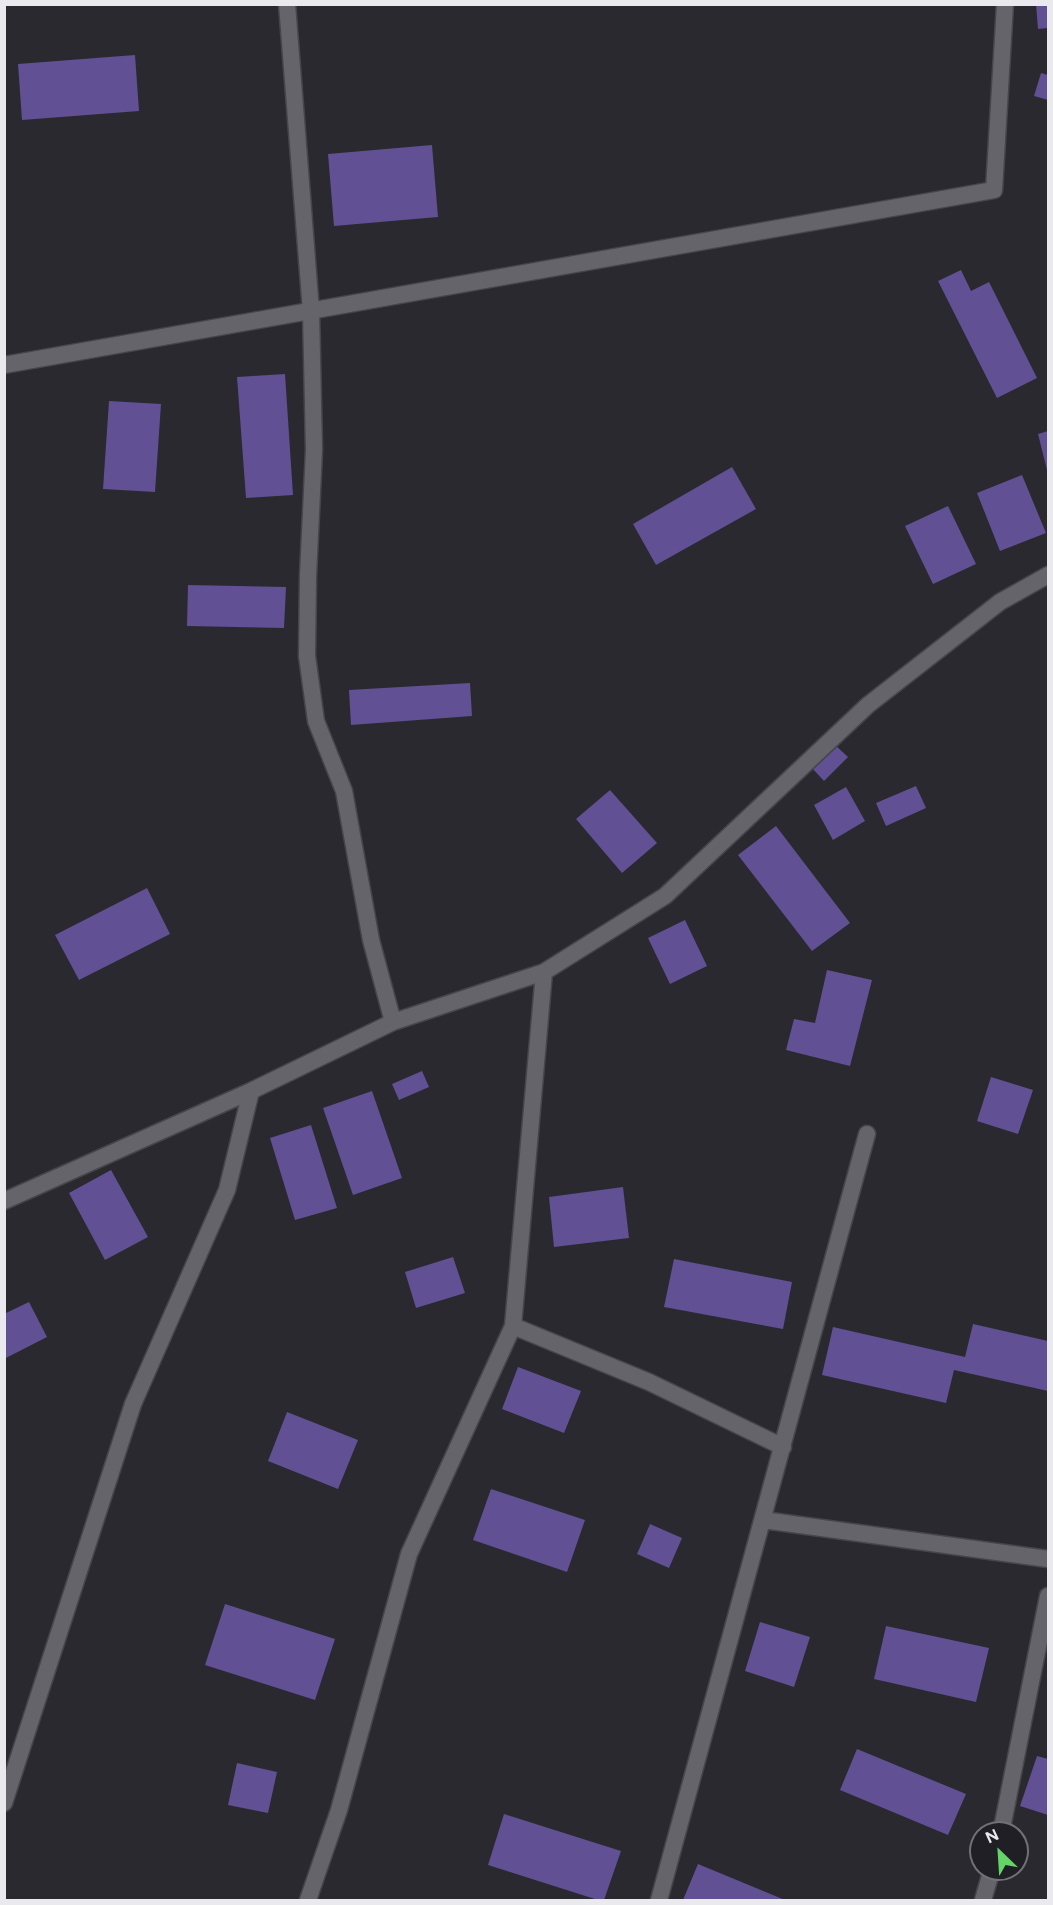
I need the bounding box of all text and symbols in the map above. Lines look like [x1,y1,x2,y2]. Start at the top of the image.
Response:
north arrow [969,1821,1029,1881]
text: N [982,1825,1002,1847]

